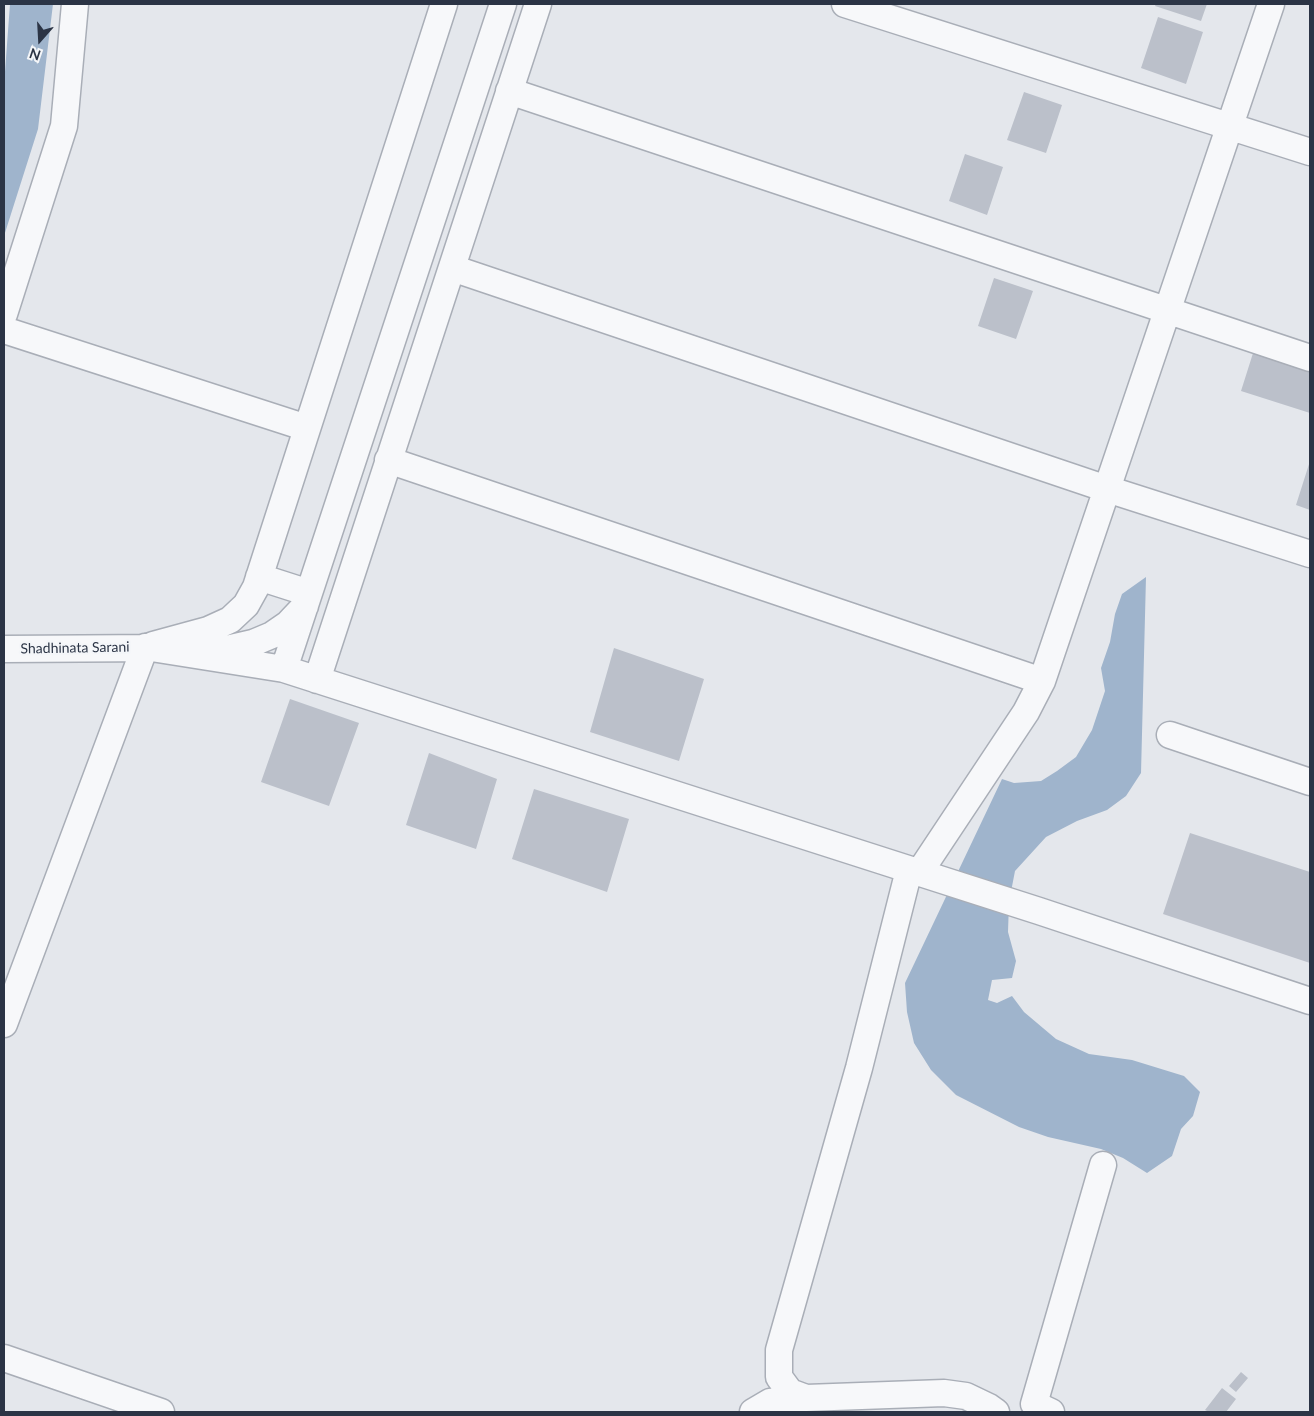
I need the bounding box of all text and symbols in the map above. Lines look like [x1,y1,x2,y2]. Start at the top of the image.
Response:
north arrow [15,15,65,65]
text: N [27,45,43,64]
street label: Shadhinata Sarani [20,639,130,657]

